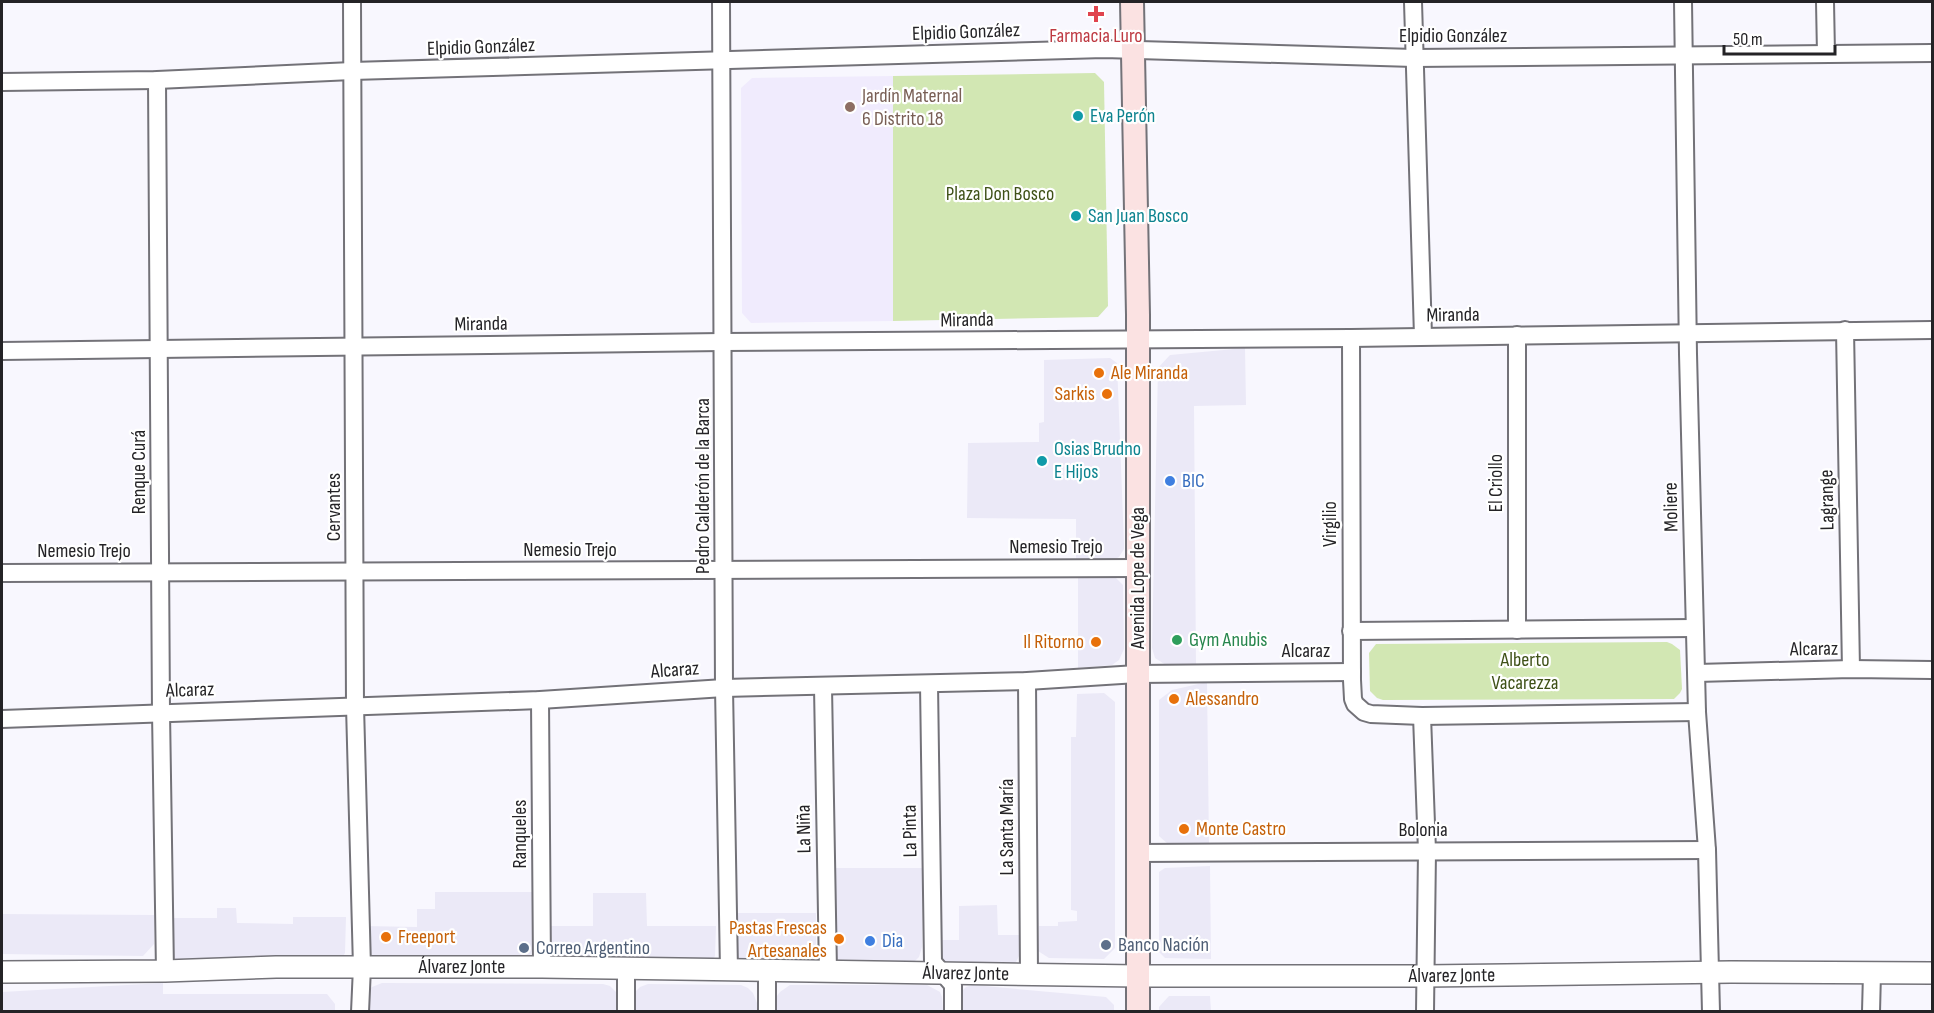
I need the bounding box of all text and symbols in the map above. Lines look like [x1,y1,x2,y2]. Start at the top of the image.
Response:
marker: Farmacia Luro [1089,7,1103,21]
street label: Elpidio González [912,18,1020,46]
scale bar [1724,18,1835,56]
place label: Farmacia Luro [1049,24,1143,48]
street label: Elpidio González [1399,24,1507,48]
text: 50 m [1733,29,1763,50]
street label: Elpidio González [427,33,535,61]
place label: Jardín Maternal 6 Distrito 18 [861,84,962,131]
marker: Jardín Maternal 6 Distrito 18 [843,100,857,114]
place label: Eva Perón [1090,104,1155,128]
marker: Eva Perón [1071,109,1085,123]
park label: Plaza Don Bosco [946,182,1054,206]
place label: San Juan Bosco [1088,204,1189,228]
marker: San Juan Bosco [1069,209,1083,223]
street label: Miranda [1426,303,1480,327]
street label: Miranda [940,308,994,332]
street label: Miranda [454,312,508,336]
place label: Ale Miranda [1110,361,1188,385]
marker: Ale Miranda [1092,366,1106,380]
place label: Sarkis [1054,382,1095,406]
marker: Sarkis [1100,387,1114,401]
street label: Pedro Calderón de la Barca [691,398,715,574]
street label: Renque Curá [127,430,151,514]
place label: Osias Brudno E Hijos [1054,437,1141,484]
marker: Osias Brudno E Hijos [1035,454,1049,468]
street label: El Criollo [1484,454,1508,512]
place label: BIC [1182,469,1205,493]
street label: Lagrange [1814,469,1840,531]
street label: Cervantes [322,473,346,541]
marker: BIC [1163,474,1177,488]
street label: Moliere [1659,482,1683,532]
street label: Virgilio [1318,501,1342,547]
street label: Avenida Lope de Vega [1126,507,1150,650]
street label: Nemesio Trejo [1009,535,1103,559]
street label: Nemesio Trejo [523,538,617,562]
street label: Nemesio Trejo [37,539,131,563]
place label: Gym Anubis [1189,628,1268,652]
place label: Il Ritorno [1023,630,1084,654]
marker: Gym Anubis [1170,633,1184,647]
marker: Il Ritorno [1089,635,1103,649]
street label: Alcaraz [1789,637,1838,661]
street label: Alcaraz [1281,639,1330,663]
park label: Alberto Vacarezza [1491,648,1559,695]
street label: Alcaraz [649,656,700,684]
street label: Alcaraz [164,677,215,703]
place label: Alessandro [1185,687,1259,711]
marker: Alessandro [1167,692,1181,706]
street label: La Santa María [995,779,1019,875]
street label: Ranqueles [508,800,532,868]
street label: La Pinta [898,804,922,858]
street label: La Niña [792,805,816,853]
place label: Monte Castro [1196,817,1286,841]
street label: Bolonia [1398,818,1448,842]
marker: Monte Castro [1177,822,1191,836]
place label: Pastas Frescas Artesanales [729,916,827,963]
place label: Freeport [398,925,456,949]
place label: Dia [882,929,903,953]
marker: Freeport [379,930,393,944]
marker: Pastas Frescas Artesanales [832,932,846,946]
place label: Banco Nación [1118,933,1209,957]
marker: Dia [863,934,877,948]
place label: Correo Argentino [536,936,650,960]
marker: Banco Nación [1099,938,1113,952]
marker: Correo Argentino [517,941,531,955]
street label: Álvarez Jonte [418,955,505,979]
street label: Álvarez Jonte [921,961,1009,986]
street label: Álvarez Jonte [1408,963,1495,988]

